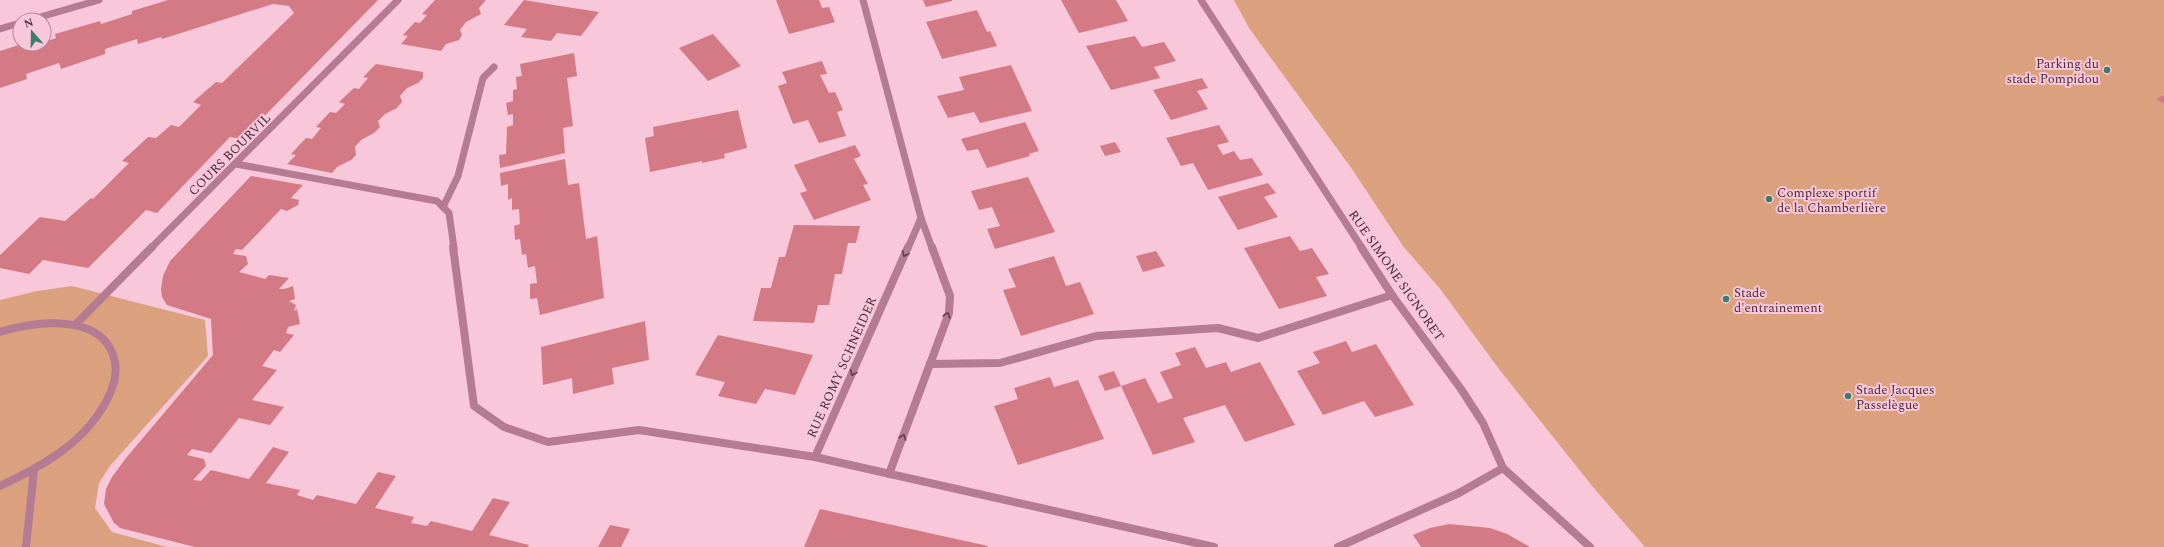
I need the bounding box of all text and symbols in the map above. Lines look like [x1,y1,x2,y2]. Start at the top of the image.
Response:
north arrow [12,12,52,52]
text: N [22,14,36,33]
place label: Parking du stade Pompidou [2006,54,2099,89]
marker: Parking du stade Pompidou [2102,65,2112,75]
street label: COURS BOURVIL [184,109,276,201]
place label: Complexe sportif de la Chamberlière [1777,183,1886,218]
marker: Complexe sportif de la Chamberlière [1764,194,1774,204]
street label: RUE SIMONE SIGNORET [1343,206,1449,345]
one-way arrow [902,250,910,257]
place label: Stade d'entrainement [1734,283,1823,318]
street label: RUE ROMY SCHNEIDER [802,293,882,441]
marker: Stade d'entrainement [1721,294,1731,304]
one-way arrow [942,312,951,319]
one-way arrow [849,369,857,376]
place label: Stade Jacques Passelègue [1856,380,1935,415]
marker: Stade Jacques Passelègue [1843,391,1853,401]
one-way arrow [898,434,906,441]

